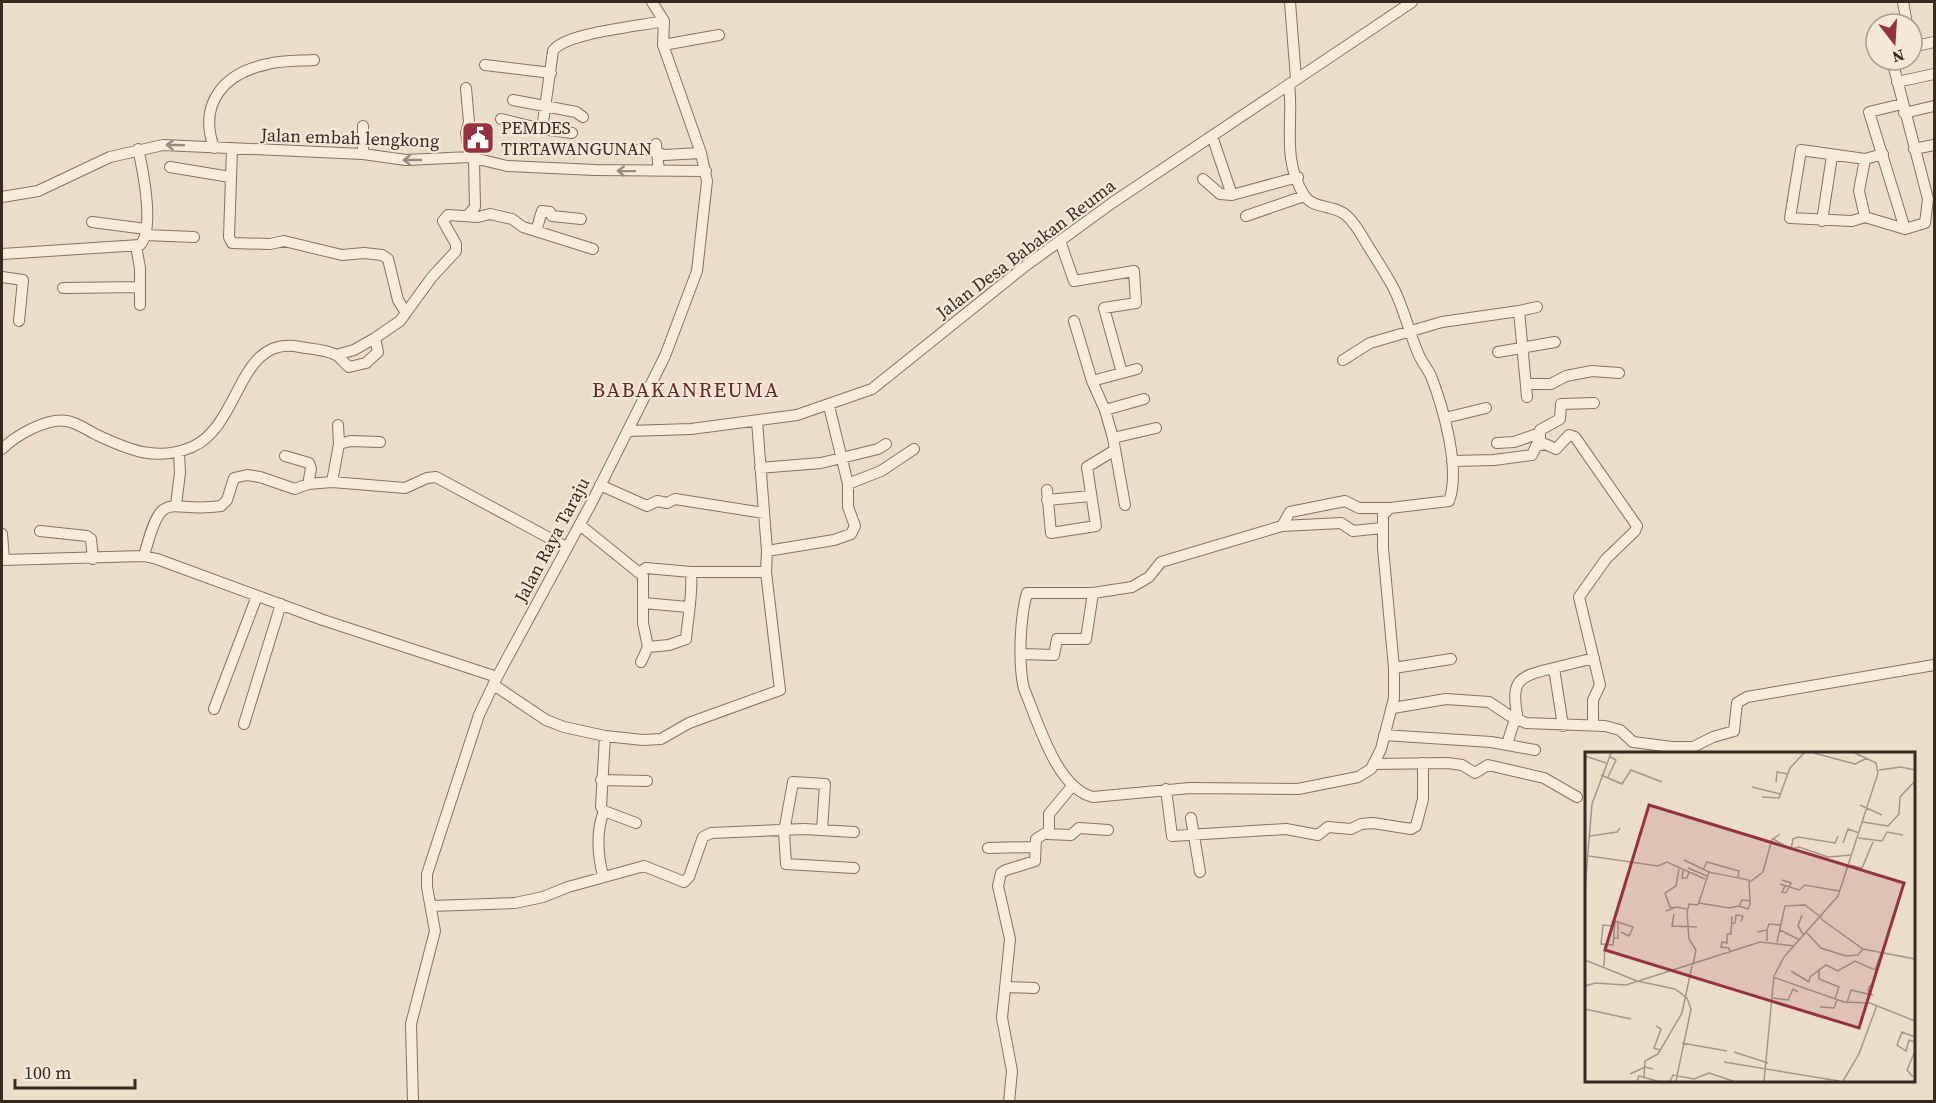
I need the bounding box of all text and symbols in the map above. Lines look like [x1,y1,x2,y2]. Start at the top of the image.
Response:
north arrow [1864,12,1924,72]
text: N [1889,44,1907,69]
place label: PEMDES TIRTAWANGUNAN [501,115,652,161]
public building icon: PEMDES TIRTAWANGUNAN [460,120,496,156]
street label: Jalan embah lengkong [259,122,440,153]
one-way arrow [166,139,186,151]
one-way arrow [402,154,422,165]
one-way arrow [617,165,637,177]
street label: Jalan Desa Babakan Reuma [930,172,1121,325]
district label: BABAKANREUMA [592,375,780,404]
street label: Jalan Raya Taraju [508,473,595,608]
inset map [1585,752,1915,1082]
scale bar [15,1052,135,1090]
text: 100 m [24,1060,71,1085]

